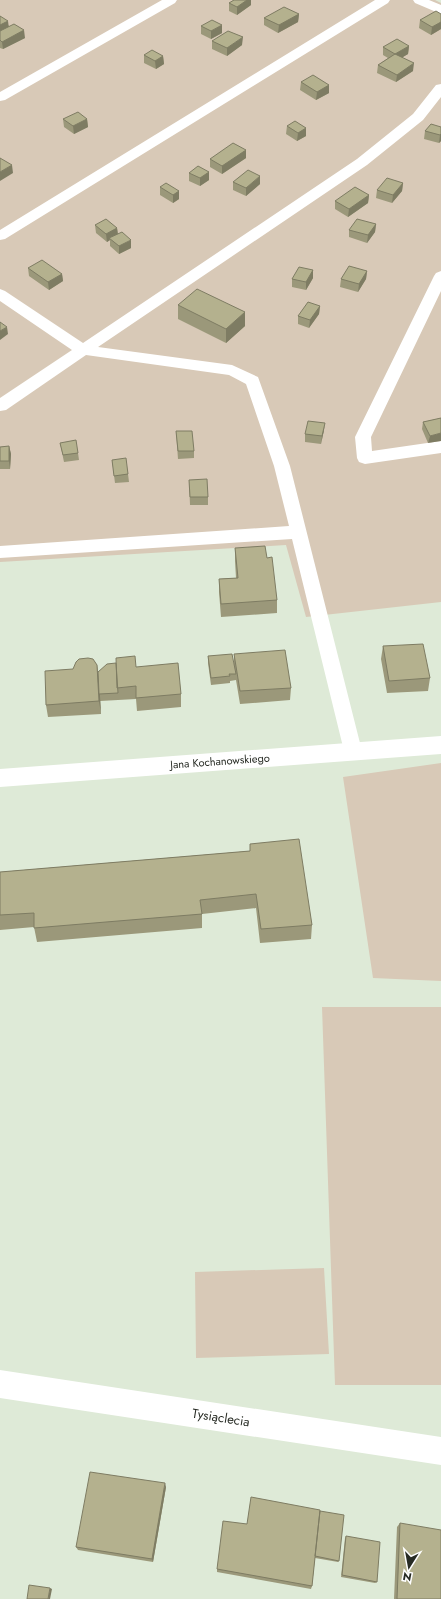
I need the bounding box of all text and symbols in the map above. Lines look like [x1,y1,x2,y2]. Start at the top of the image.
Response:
street label: Jana Kochanowskiego [168,750,270,773]
street label: Tysiąclecia [191,1404,251,1431]
north arrow [389,1547,429,1587]
text: N [401,1568,413,1586]

